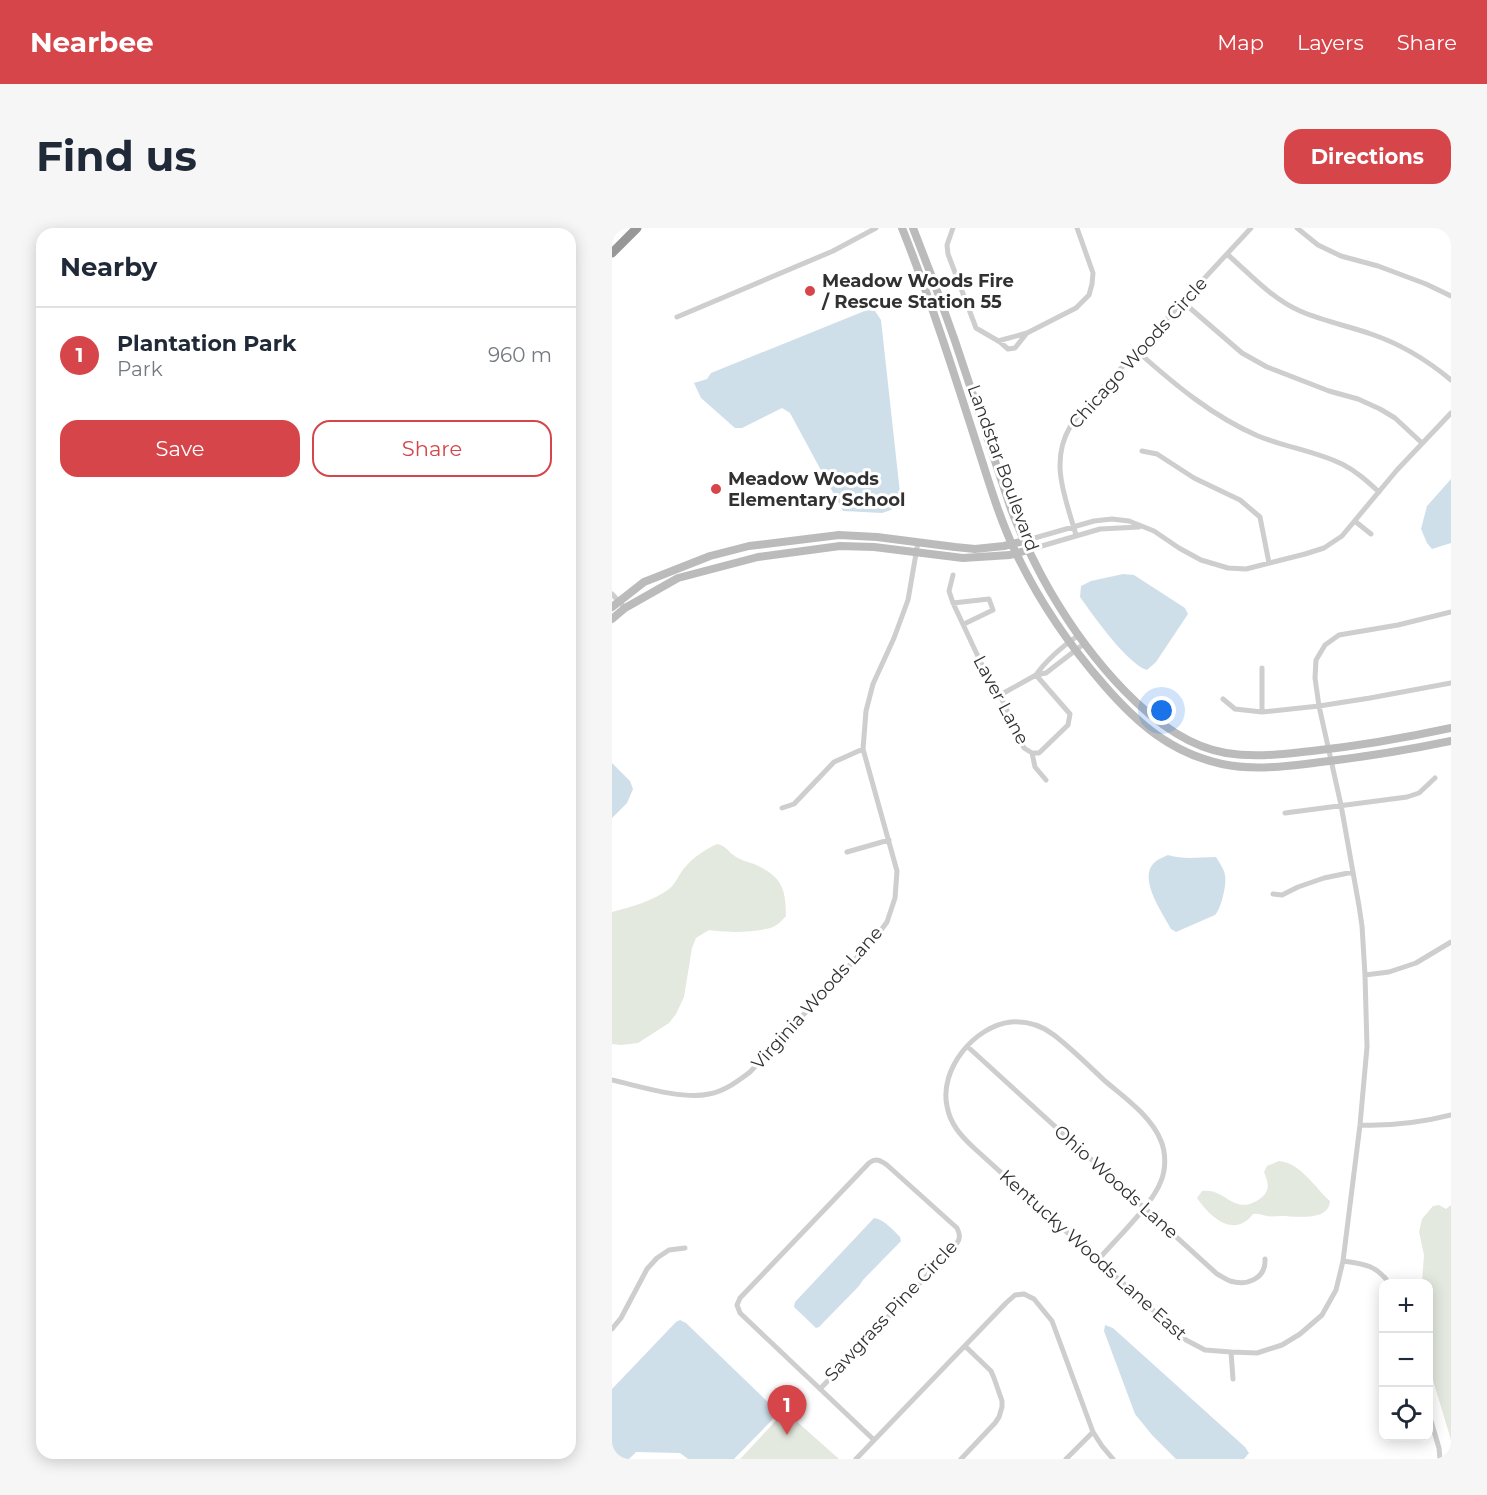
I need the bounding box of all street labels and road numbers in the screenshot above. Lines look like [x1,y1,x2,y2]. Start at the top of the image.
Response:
street label: Chicago Woods Circle [1064,273,1212,433]
street label: Landstar Boulevard [963,382,1043,554]
street label: Laver Lane [968,652,1034,748]
street label: Virginia Woods Lane [747,922,887,1074]
street label: Ohio Woods Lane [1049,1120,1183,1244]
street label: Kentucky Woods Lane East [995,1165,1191,1345]
street label: Sawgrass Pine Circle [820,1236,962,1386]

